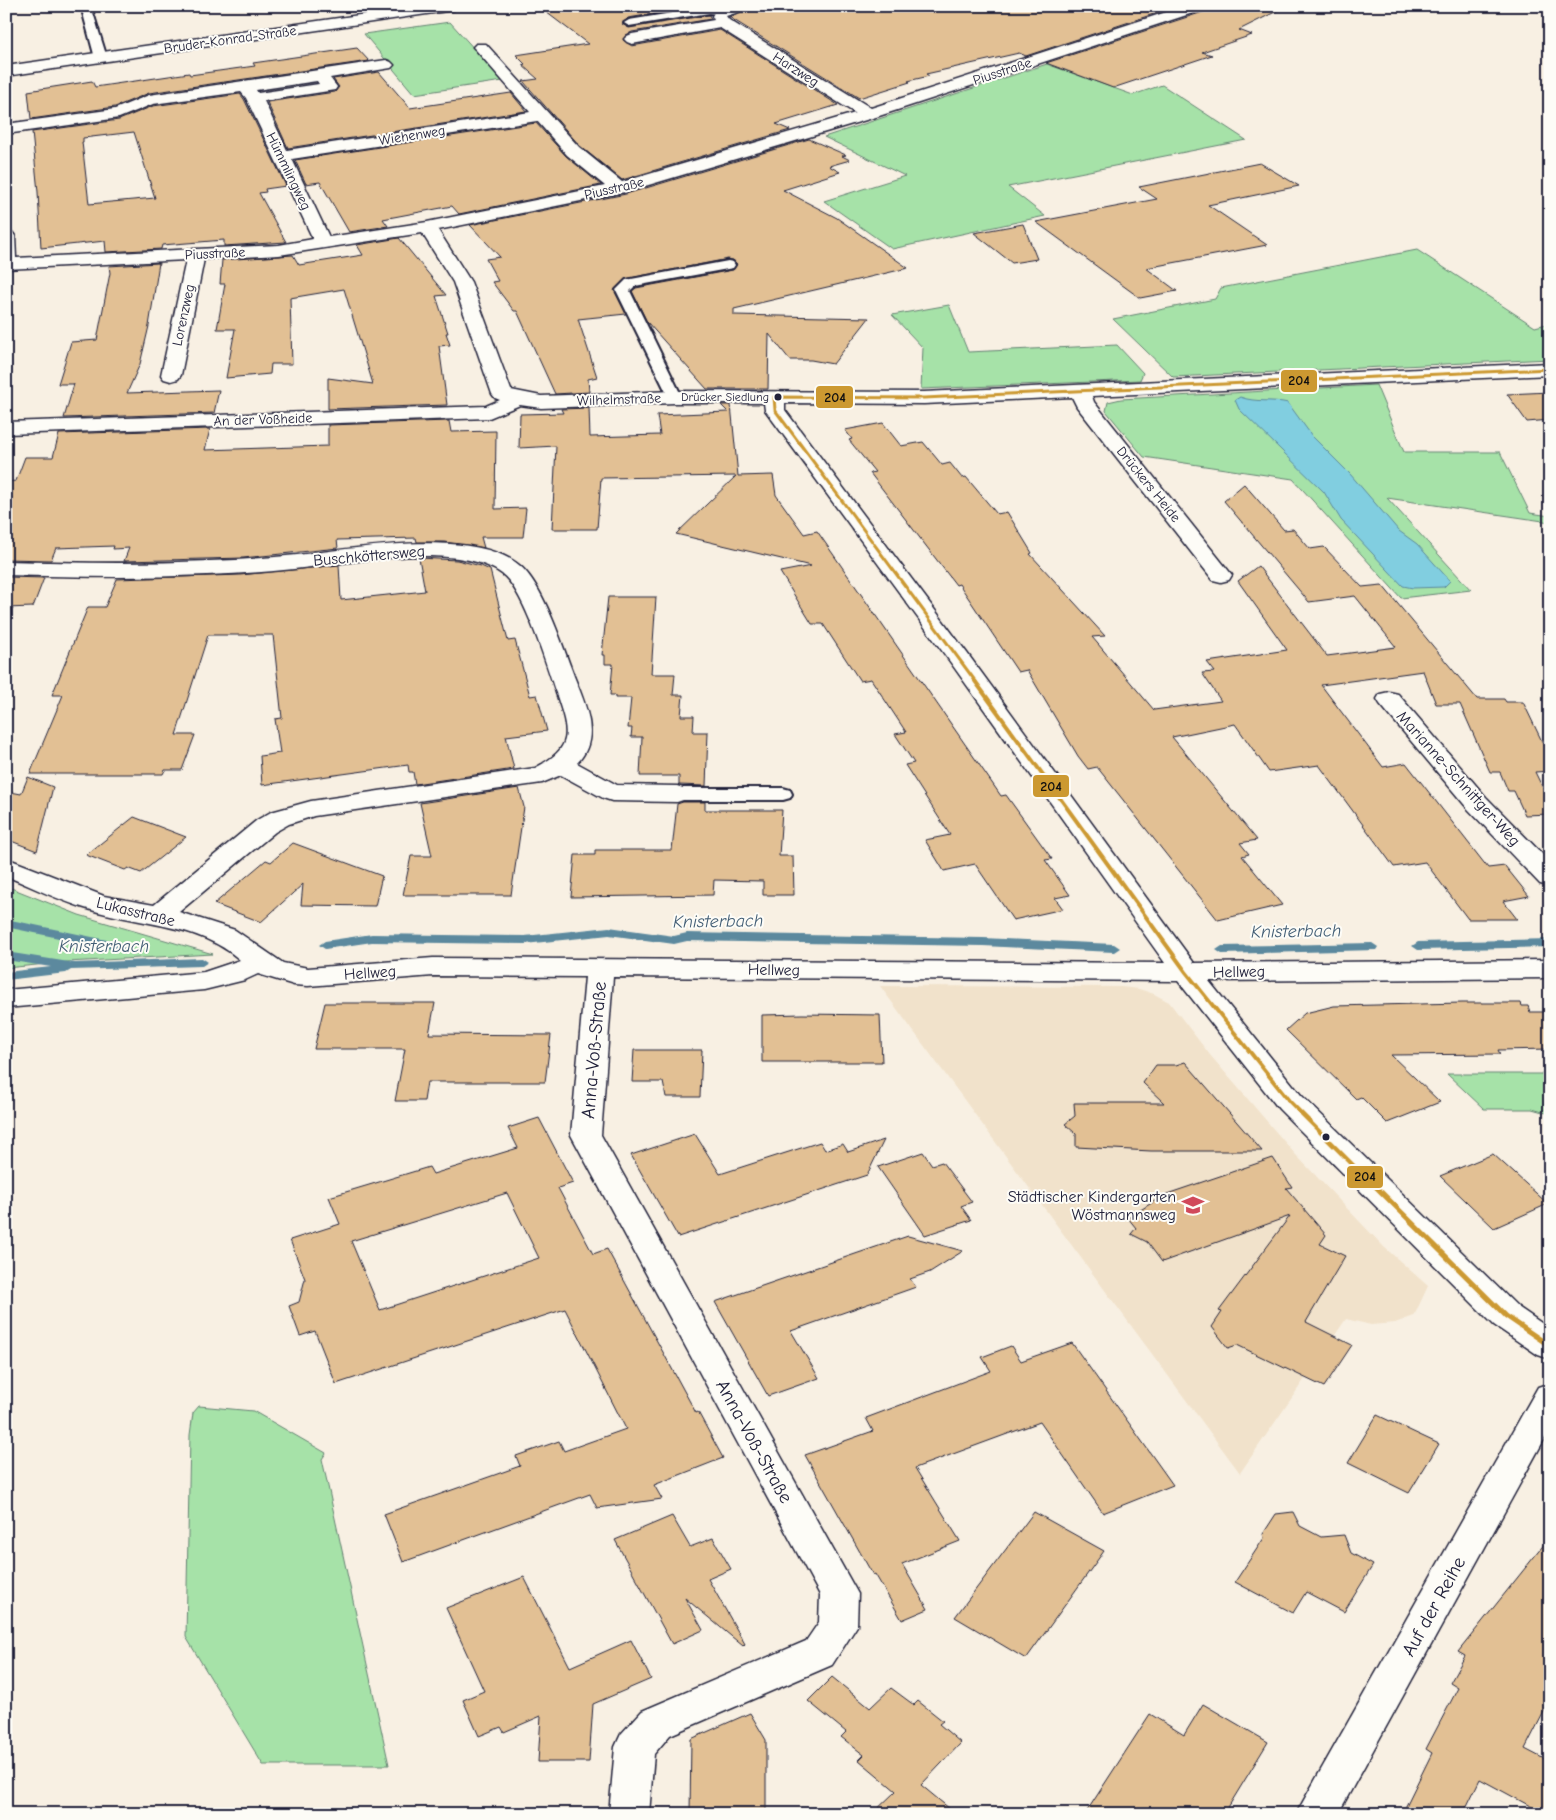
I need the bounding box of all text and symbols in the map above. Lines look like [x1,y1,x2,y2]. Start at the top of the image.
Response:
street label: Bruder-Konrad-Straße [163,22,297,57]
street label: Harzweg [769,48,822,91]
street label: Piusstraße [971,54,1034,89]
street label: Wiehenweg [378,122,447,149]
street label: Hümmlingweg [262,130,315,213]
street label: Piusstraße [583,173,646,204]
street label: Piusstraße [184,243,246,264]
street label: Lorenzweg [169,283,198,348]
line badge: 204 [1280,369,1318,393]
text: 204 [1288,372,1310,389]
line badge: 204 [815,385,854,409]
text: 204 [824,389,846,406]
street label: Wilhelmstraße [577,390,661,409]
place label: Drücker Siedlung [681,390,769,404]
marker: Drücker Siedlung [773,392,783,402]
street label: An der Voßheide [213,409,313,430]
street label: Drückers Heide [1113,443,1184,526]
street label: Buschköttersweg [312,542,426,570]
street label: Marianne-Schnittger-Weg [1393,707,1524,850]
line badge: 204 [1032,774,1070,798]
text: 204 [1040,778,1062,795]
street label: Lukasstraße [95,894,177,930]
water label: Knisterbach [673,910,763,933]
water label: Knisterbach [1251,920,1341,943]
water label: Knisterbach [59,936,149,957]
street label: Hellweg [748,961,800,979]
street label: Hellweg [343,962,397,984]
street label: Hellweg [1213,963,1265,981]
street label: Anna-Voß-Straße [577,981,611,1120]
unlabelled marker [1321,1132,1331,1142]
line badge: 204 [1346,1165,1384,1189]
text: 204 [1354,1168,1376,1185]
place label: Städtischer Kindergarten Wöstmannsweg [1008,1188,1176,1224]
school or university icon: Städtischer Kindergarten Wöstmannsweg [1180,1192,1206,1218]
street label: Anna-Voß-Straße [711,1376,797,1507]
street label: Auf der Reihe [1397,1553,1470,1660]

